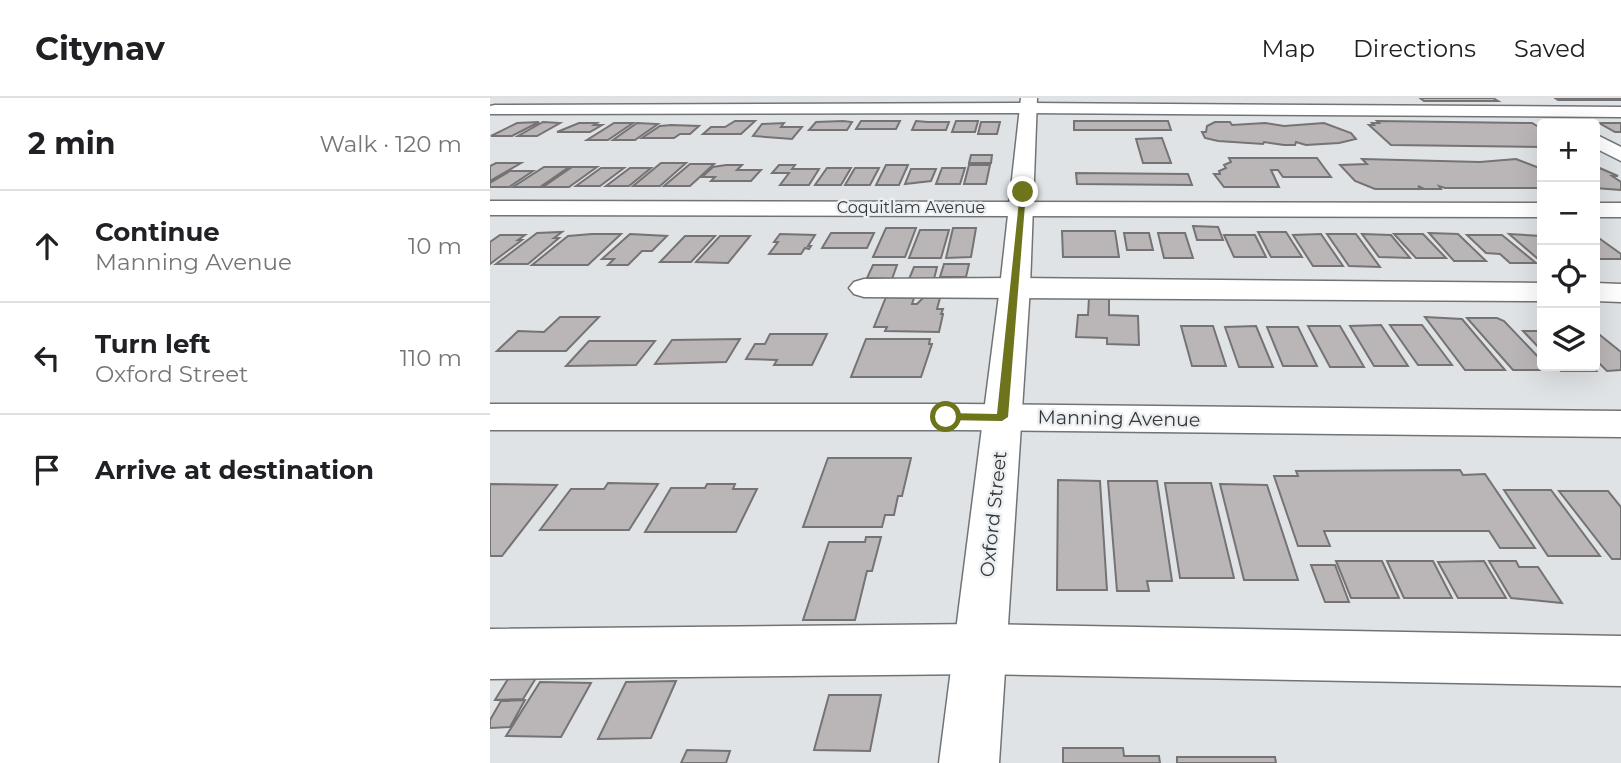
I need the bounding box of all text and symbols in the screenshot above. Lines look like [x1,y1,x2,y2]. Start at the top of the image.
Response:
text: Citynav [35,28,165,68]
text: Map [1262,34,1315,63]
text: Directions [1353,34,1476,63]
text: Saved [1514,34,1586,63]
map controls [1537,119,1600,371]
button: + [1537,119,1600,182]
text: 2 min [28,125,115,162]
text: Walk · 120 m [319,130,462,158]
route end [1007,176,1038,207]
button: − [1537,182,1600,245]
street label: Coquitlam Avenue [837,198,985,217]
text: Continue [95,216,220,248]
icon: ahead [28,227,66,265]
text: 10 m [408,232,462,260]
button: locate [1537,245,1600,308]
text: Manning Avenue [95,248,292,276]
button: layers [1537,308,1600,371]
text: Turn left [95,328,211,360]
icon: left [28,339,66,377]
text: 110 m [400,344,462,372]
text: Oxford Street [95,360,248,388]
route start [930,401,961,432]
street label: Manning Avenue [1037,406,1201,431]
street label: Oxford Street [975,450,1012,578]
icon: arrive [28,451,66,489]
text: Arrive at destination [95,454,374,486]

